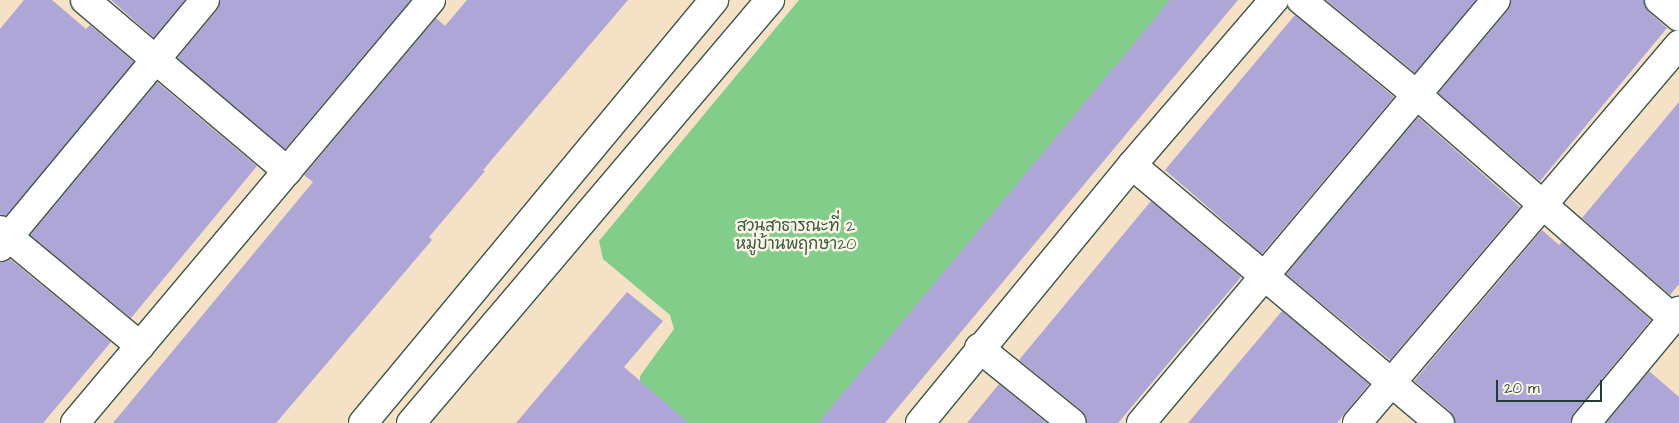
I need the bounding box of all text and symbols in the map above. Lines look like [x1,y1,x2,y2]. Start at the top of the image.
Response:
park label: สวนสาธารณะที่ 2 หมู่บ้านพฤกษา20 [736,216,856,254]
scale bar [1499,370,1605,402]
text: 20 m [1504,378,1540,399]

